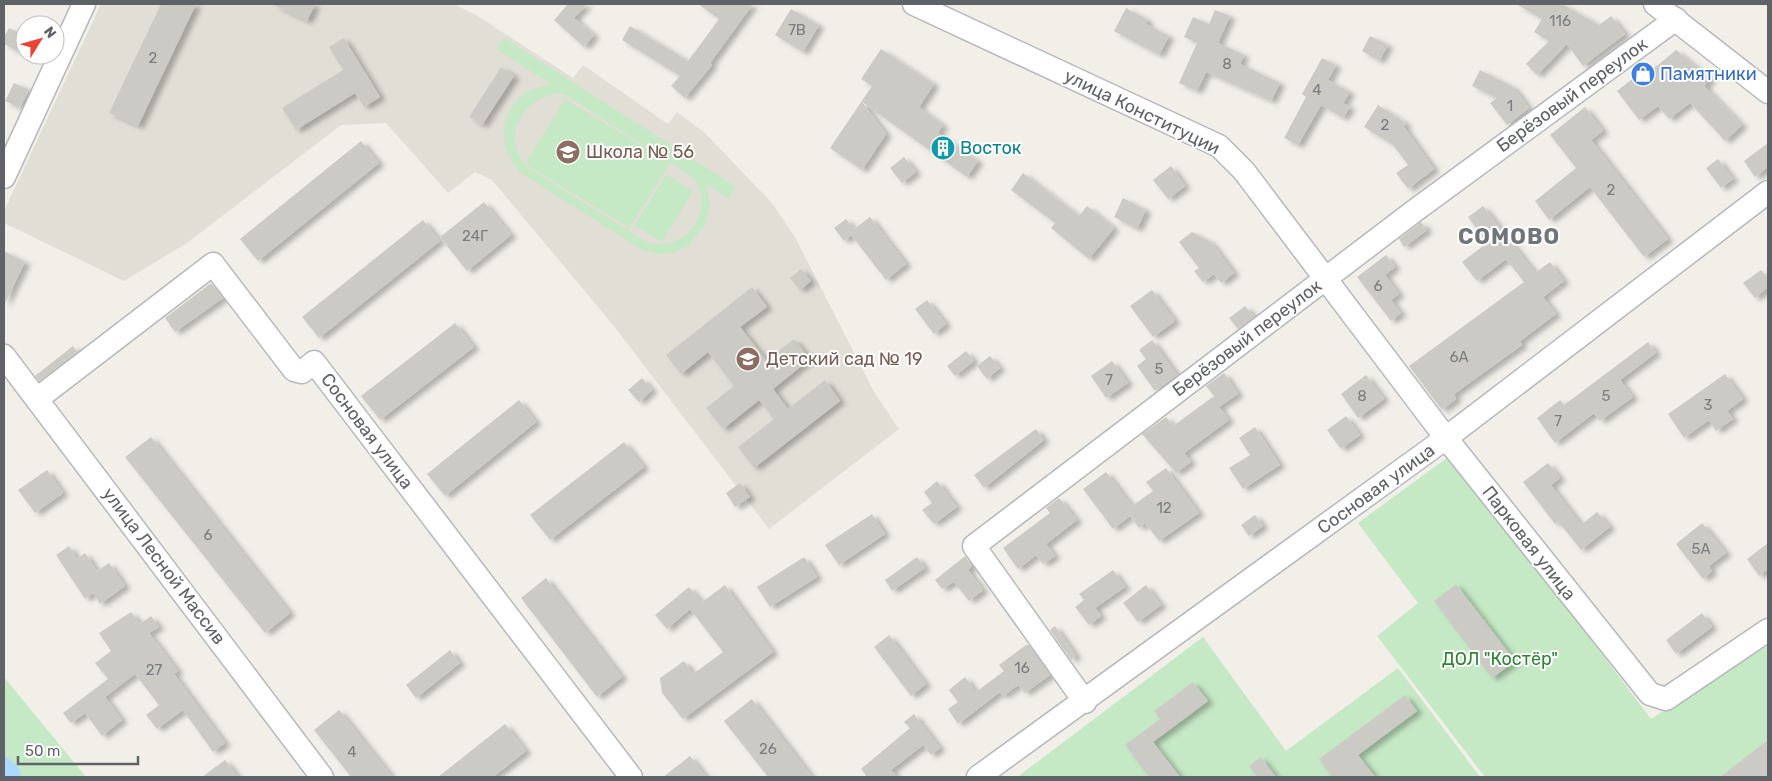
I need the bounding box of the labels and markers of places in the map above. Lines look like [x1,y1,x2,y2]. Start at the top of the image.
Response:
shop icon: Памятники [1630,61,1656,87]
place label: Памятники [1660,63,1757,85]
building icon: Восток [930,135,956,161]
place label: Восток [960,137,1022,159]
school or university icon: Школа № 56 [555,139,581,165]
place label: Школа № 56 [586,141,694,163]
school or university icon: Детский сад № 19 [735,346,761,372]
place label: Детский сад № 19 [766,348,923,370]

